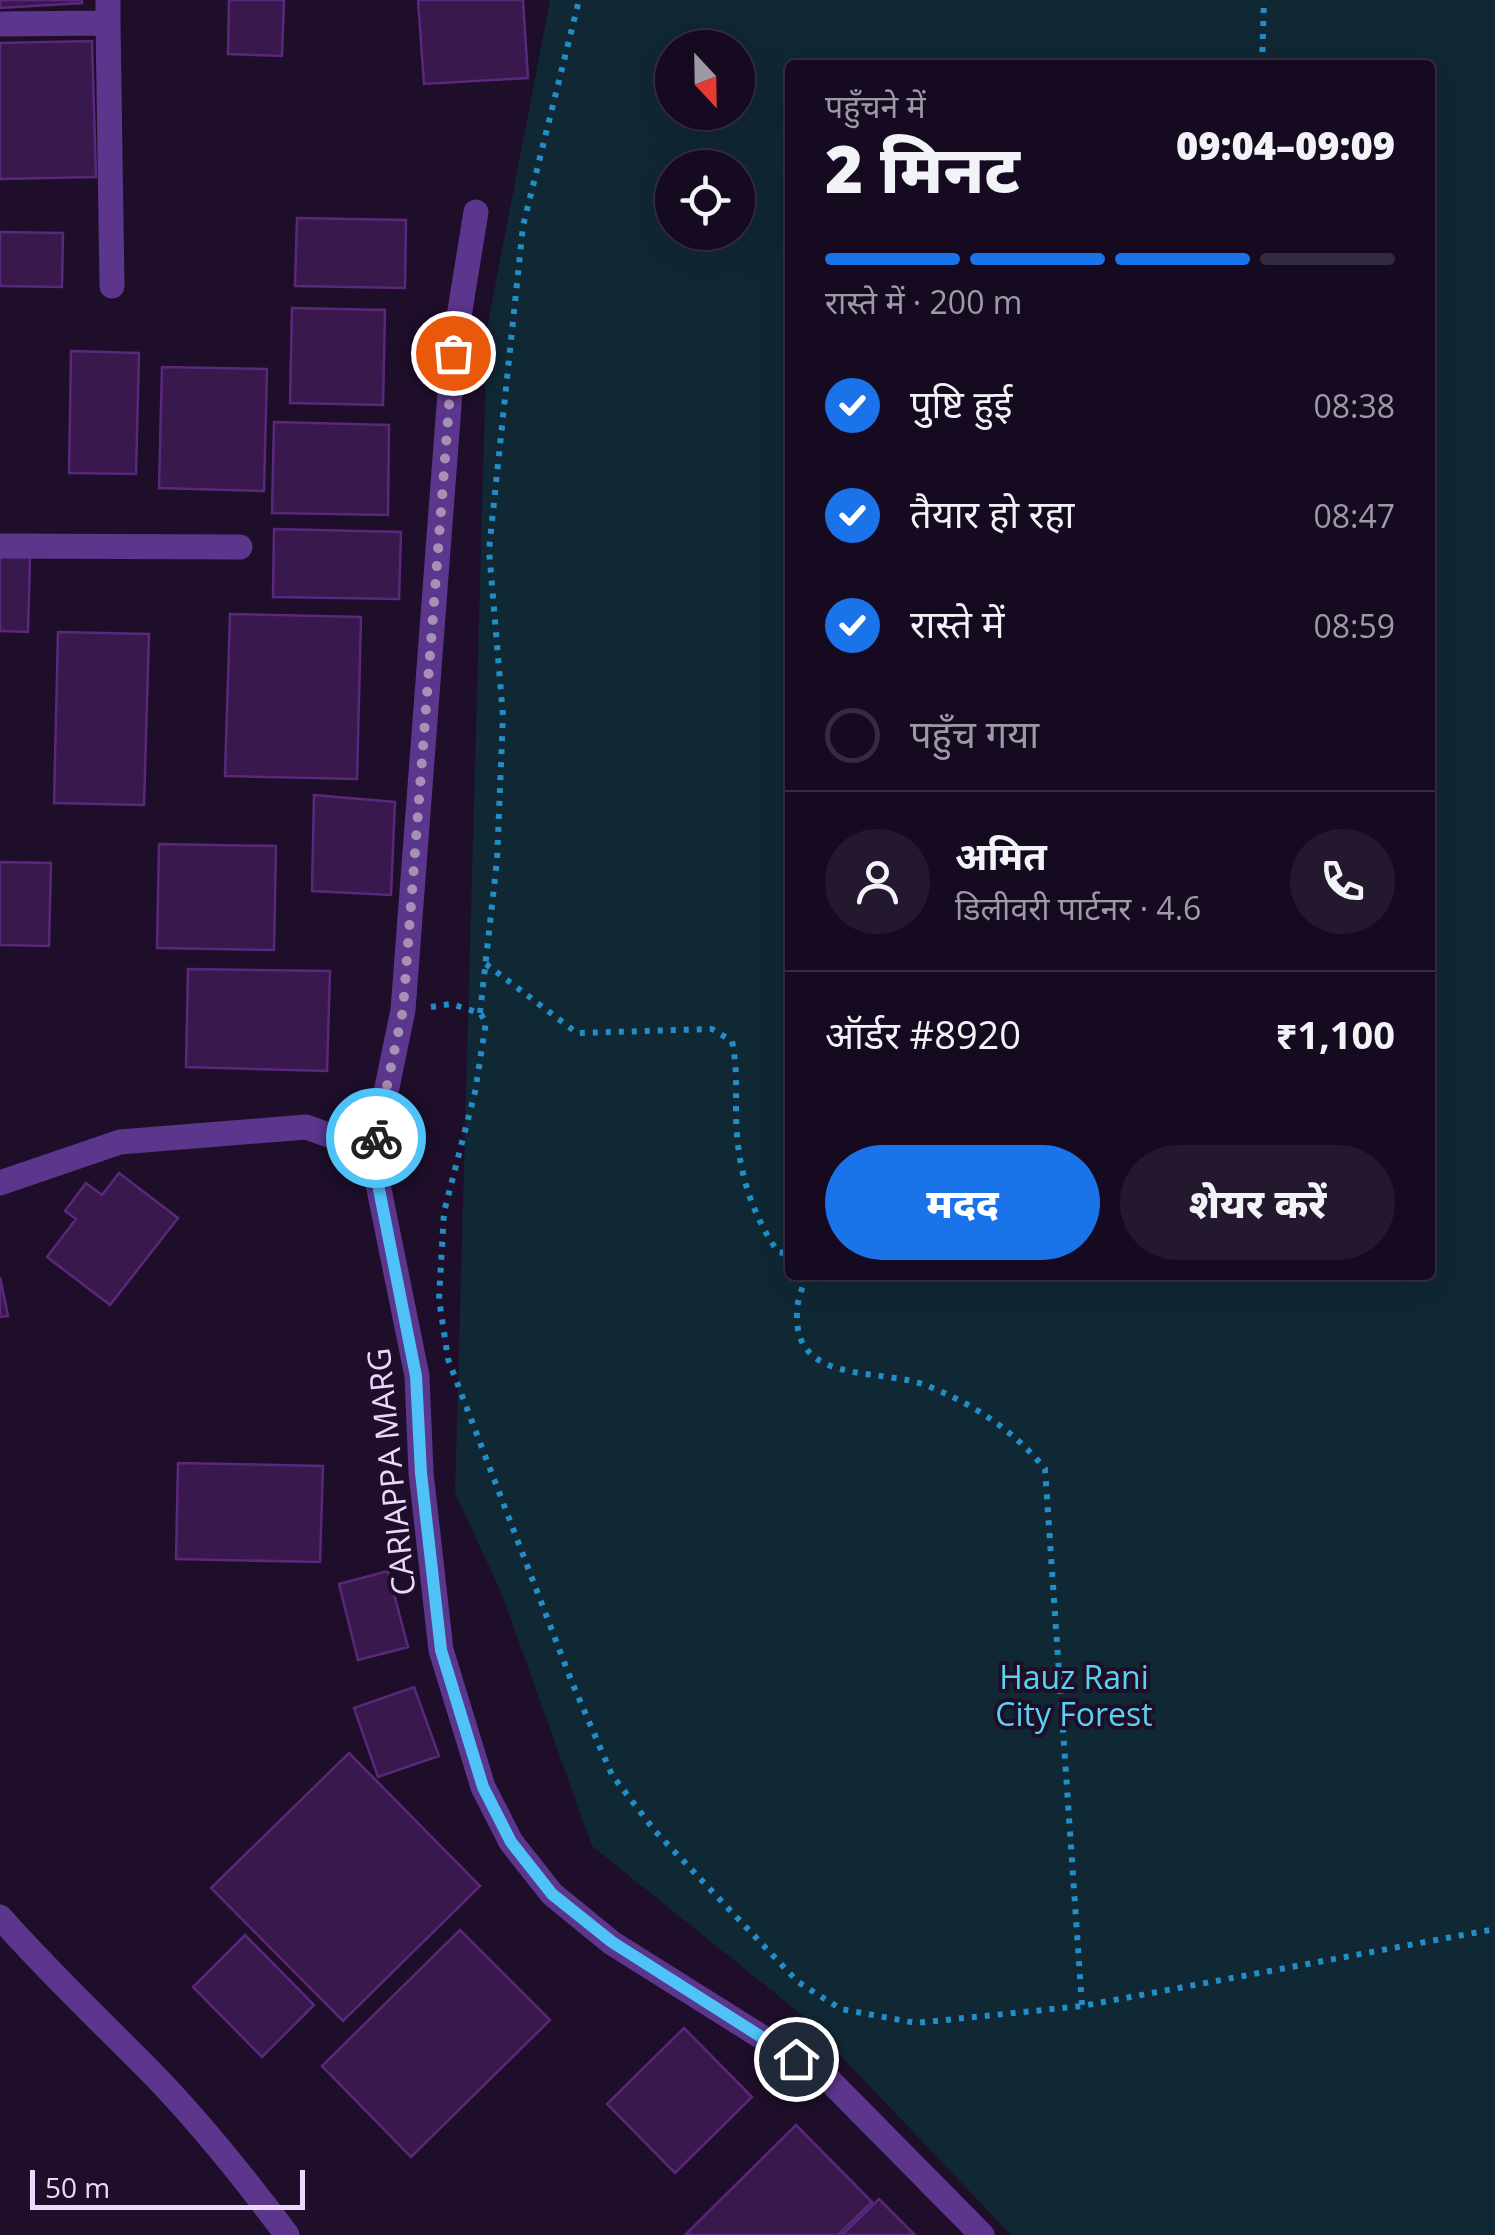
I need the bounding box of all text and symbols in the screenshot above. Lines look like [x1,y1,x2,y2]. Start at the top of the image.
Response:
north arrow [655,30,755,130]
map controls [655,30,755,250]
text: पहुँचने में [825,84,926,127]
text: 09:04–09:09 [1176,119,1395,171]
text: 2 मिनट [825,124,1020,212]
button: locate [655,150,755,250]
text: रास्ते में · 200 m [825,280,1022,323]
pin [411,311,496,396]
icon: bag [426,326,481,381]
text: पुष्टि हुई [910,377,1012,429]
icon: check [825,378,880,433]
text: 08:38 [1313,384,1395,427]
text: तैयार हो रहा [910,487,1074,539]
icon: check [825,488,880,543]
text: 08:47 [1313,494,1395,537]
text: रास्ते में [910,597,1004,649]
icon: check [825,598,880,653]
text: 08:59 [1313,604,1395,647]
text: पहुँच गया [910,707,1039,759]
button: person [825,829,930,934]
text: अमित [955,829,1047,881]
button: phone [1290,829,1395,934]
text: डिलीवरी पार्टनर · 4.6 [955,886,1201,929]
text: ऑर्डर #8920 [825,1008,1021,1060]
text: ₹1,100 [1276,1008,1395,1060]
courier [326,1088,426,1188]
icon: bike [349,1111,404,1166]
button: मदद [825,1145,1100,1260]
button: शेयर करें [1120,1145,1395,1260]
street label: CARIAPPA MARG [356,1346,424,1598]
park label: Hauz Rani City Forest [995,1655,1153,1735]
pin [754,2017,839,2102]
icon: home [769,2032,824,2087]
scale bar [30,2165,305,2210]
text: 50 m [45,2168,110,2206]

